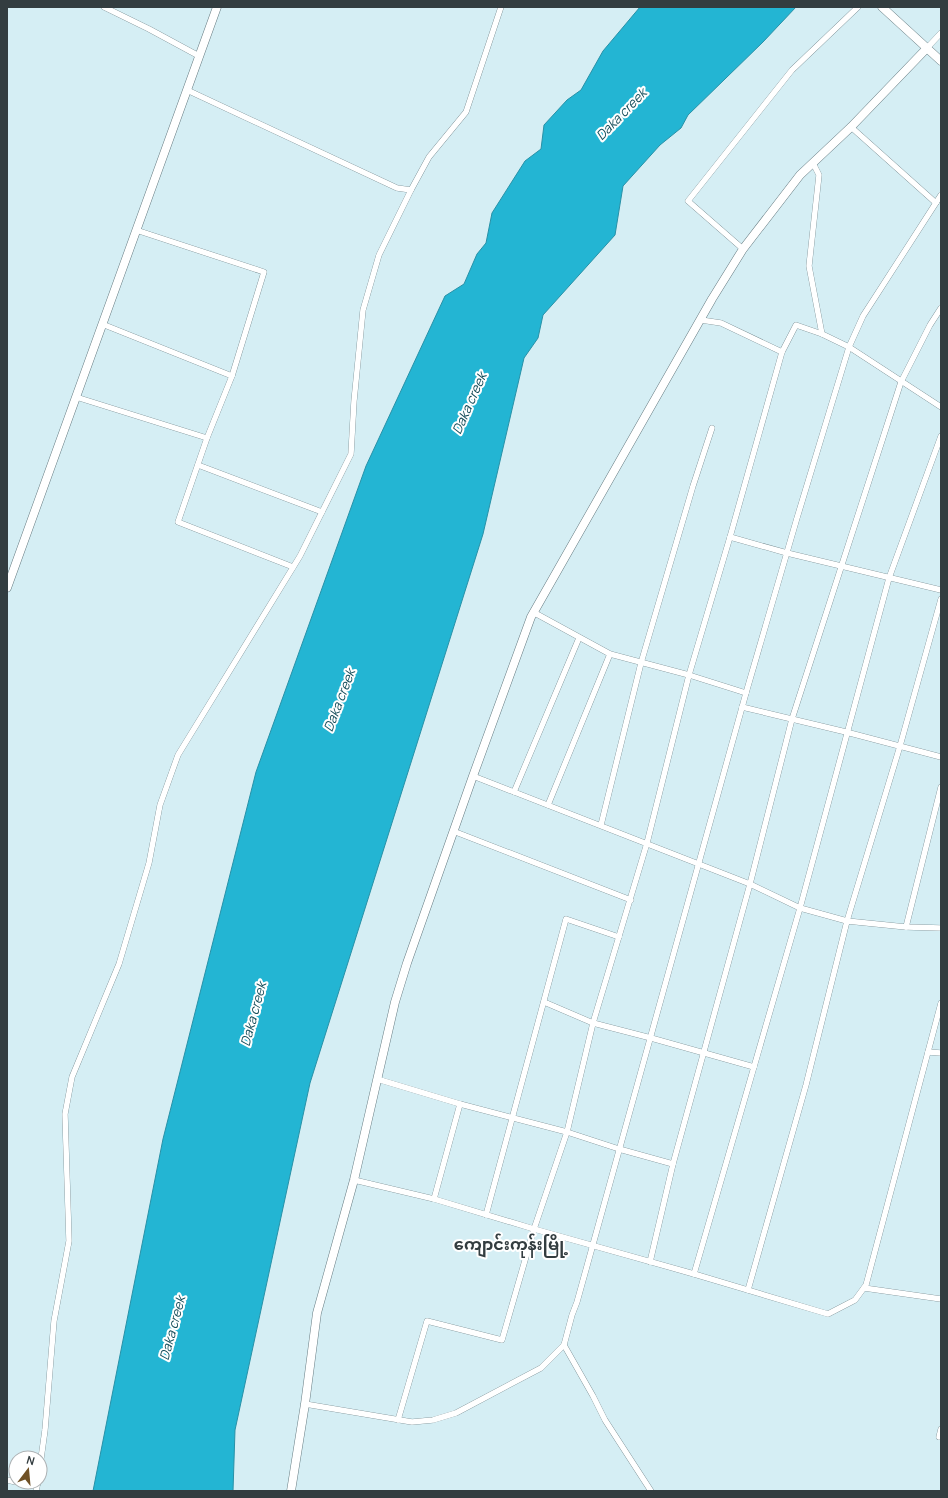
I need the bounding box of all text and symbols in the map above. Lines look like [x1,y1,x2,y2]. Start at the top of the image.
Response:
water label: Daka creek [592,82,652,144]
water label: Daka creek [447,367,492,437]
water label: Daka creek [319,664,360,734]
water label: Daka creek [236,978,271,1048]
district label: ကျောင်းကုန်းမြို့ [454,1233,568,1258]
water label: Daka creek [155,1292,190,1362]
north arrow [8,1450,48,1490]
text: N [25,1452,37,1468]

